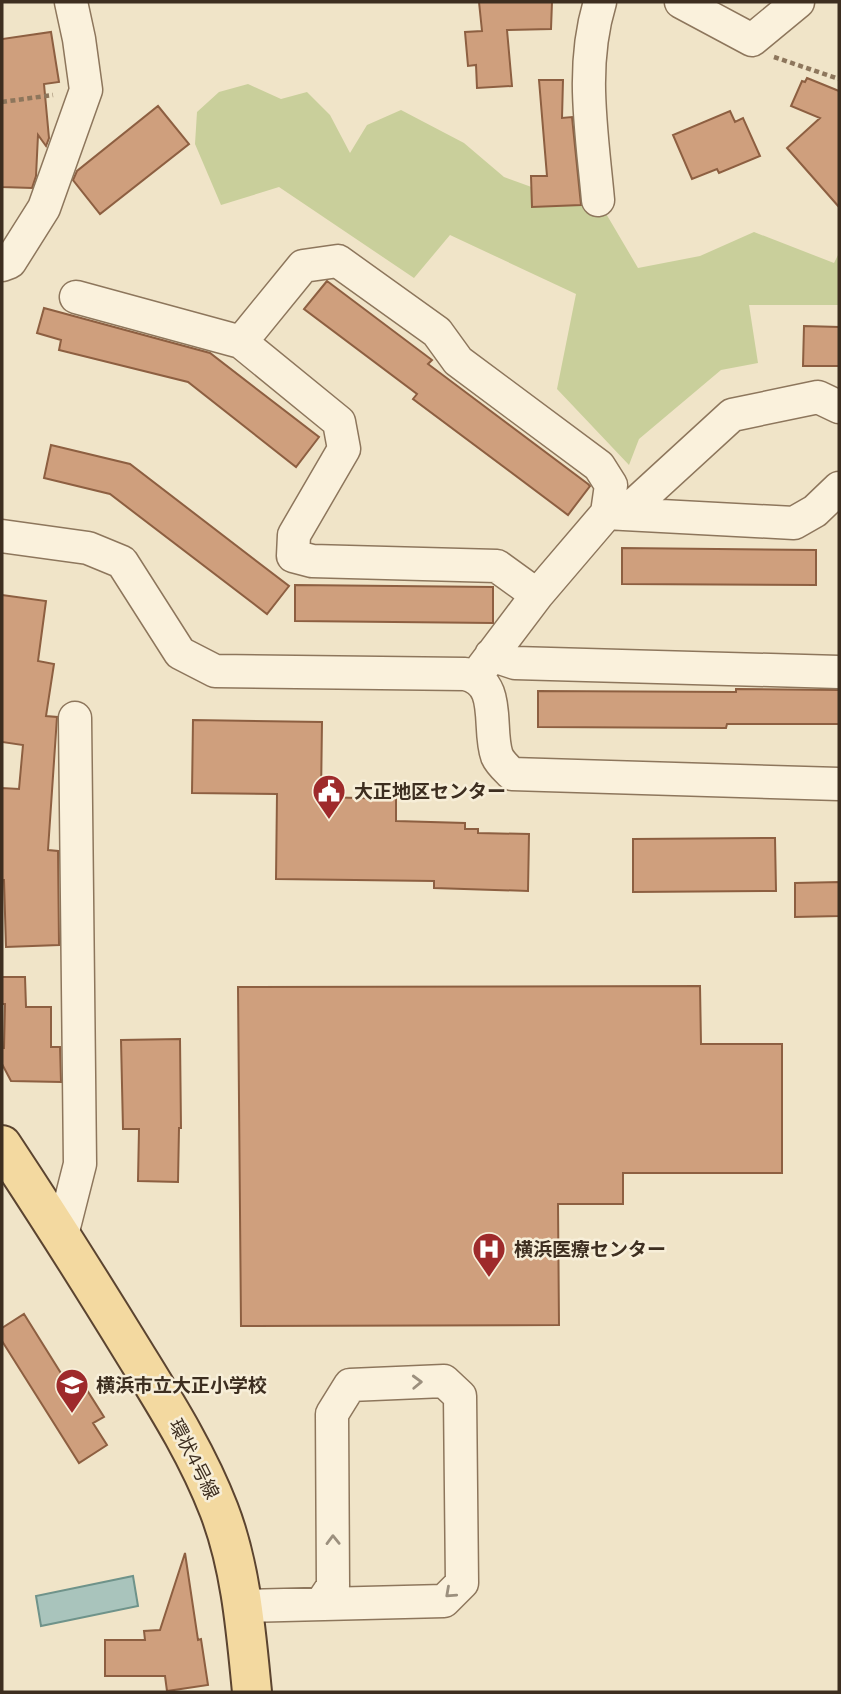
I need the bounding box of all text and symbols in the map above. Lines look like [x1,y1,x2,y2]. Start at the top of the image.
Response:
public building icon: 大正地区センター [310,772,348,821]
place label: 大正地区センター [354,780,506,803]
hospital icon: 横浜医療センター [470,1230,508,1279]
place label: 横浜医療センター [514,1238,666,1261]
school or university icon: 横浜市立大正小学校 [53,1366,91,1415]
place label: 横浜市立大正小学校 [96,1374,267,1397]
one-way arrow [412,1374,423,1389]
street label: 環状4号線 [164,1415,224,1503]
one-way arrow [325,1534,341,1544]
one-way arrow [446,1585,459,1597]

